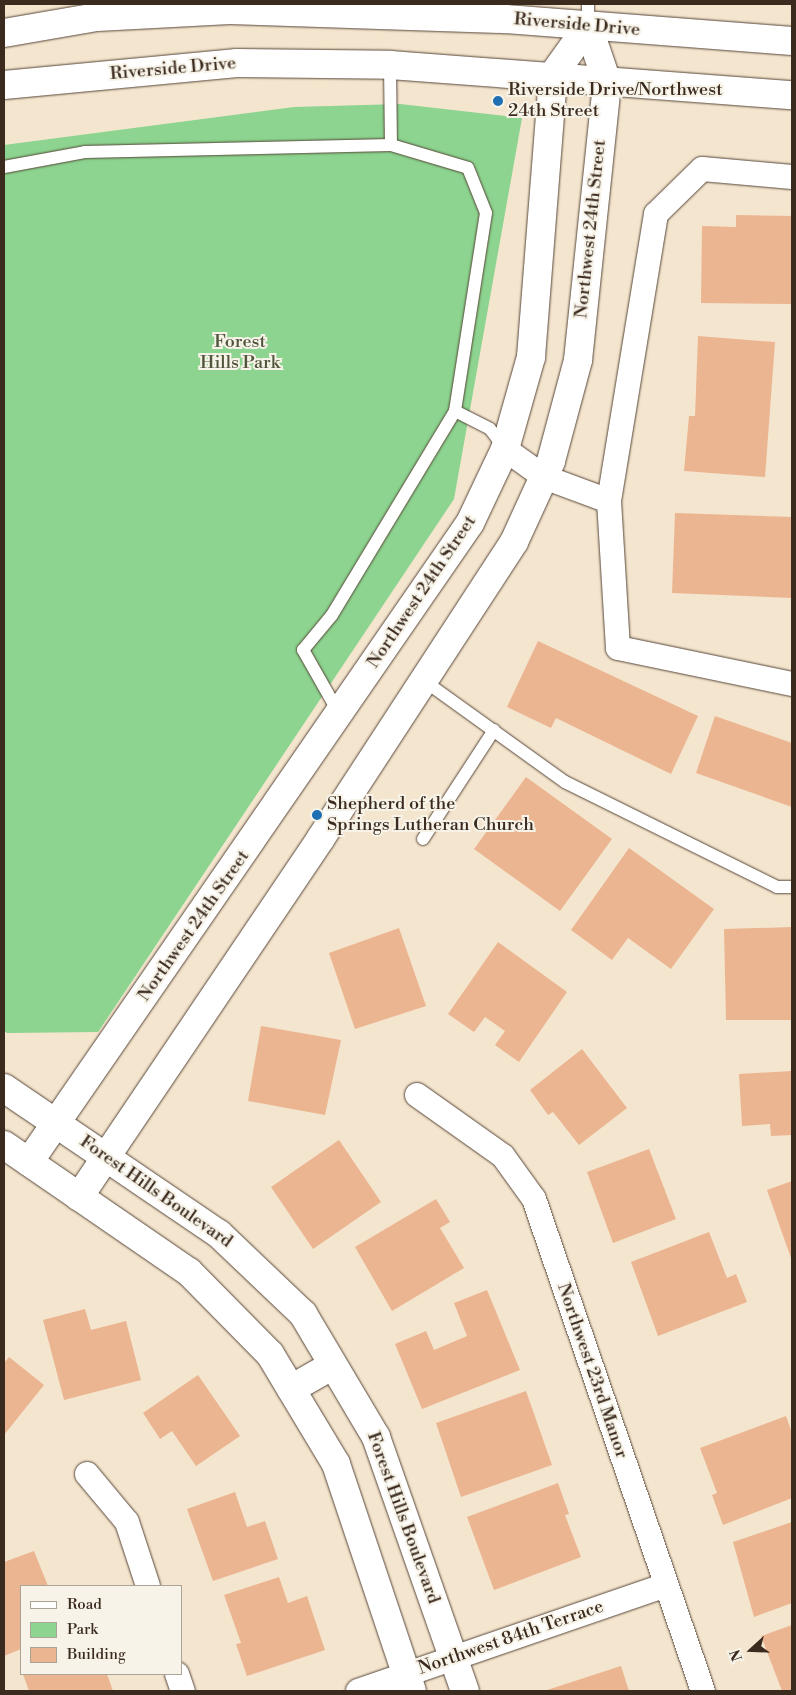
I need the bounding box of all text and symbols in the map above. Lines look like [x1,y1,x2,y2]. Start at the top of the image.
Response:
street label: Riverside Drive [513,9,641,41]
street label: Riverside Drive [109,53,237,85]
place label: Riverside Drive/Northwest 24th Street [508,80,723,122]
marker: Riverside Drive/Northwest 24th Street [492,95,504,107]
street label: Northwest 24th Street [571,139,611,319]
park label: Forest Hills Park [200,332,280,374]
street label: Northwest 24th Street [363,512,481,672]
place label: Shepherd of the Springs Lutheran Church [327,794,534,836]
marker: Shepherd of the Springs Lutheran Church [311,809,323,821]
street label: Northwest 24th Street [134,846,254,1006]
street label: Forest Hills Boulevard [76,1131,236,1253]
street label: Northwest 23rd Manor [552,1281,632,1461]
street label: Forest Hills Boulevard [362,1429,444,1607]
legend [20,1585,182,1675]
text: Road [67,1595,102,1614]
street label: Northwest 84th Terrace [415,1596,607,1680]
text: Park [67,1620,98,1639]
north arrow [726,1625,776,1675]
text: Building [67,1645,126,1664]
text: N [727,1647,747,1663]

